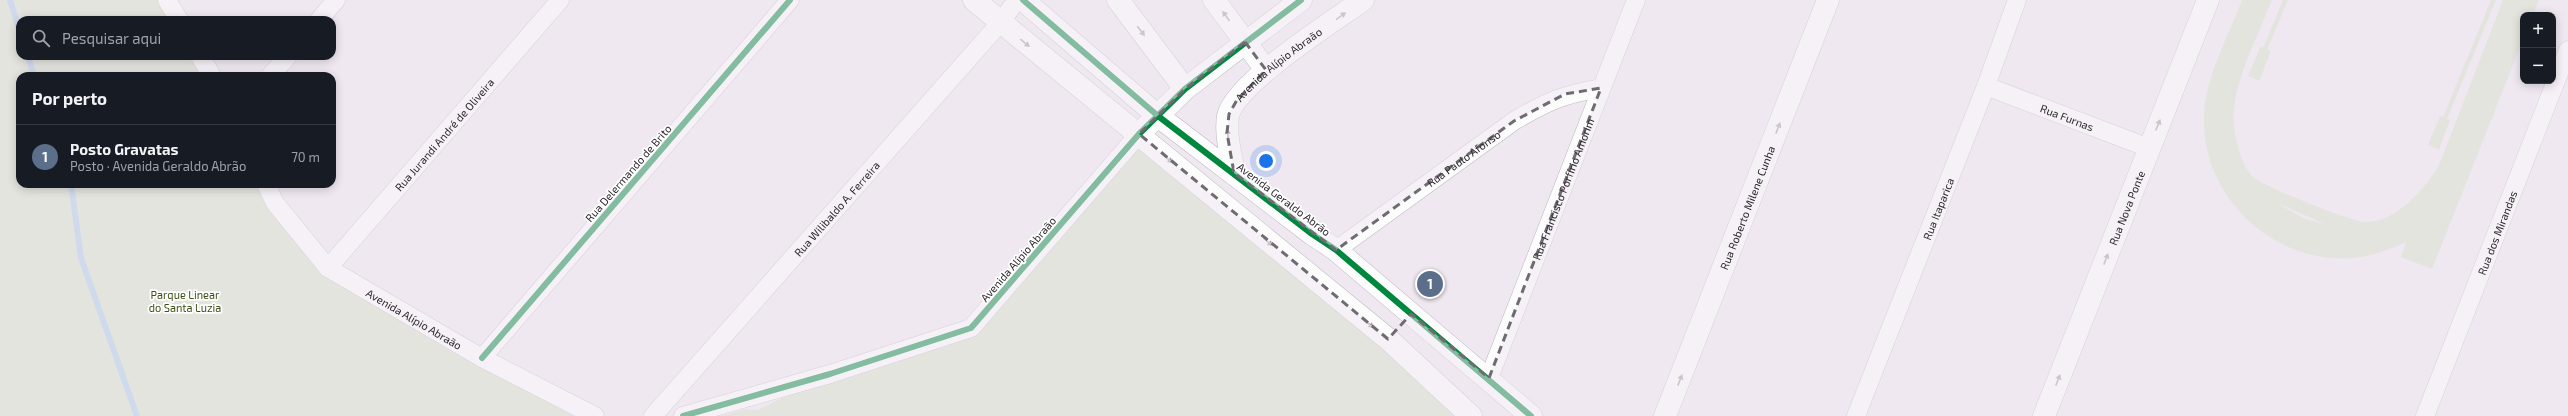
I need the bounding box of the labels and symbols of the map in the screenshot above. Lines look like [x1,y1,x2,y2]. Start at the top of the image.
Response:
one-way arrow [1222,11,1230,22]
one-way arrow [1336,12,1347,20]
street label: Avenida Alípio Abraão [1232,24,1324,103]
one-way arrow [1137,26,1146,37]
one-way arrow [1020,39,1030,47]
street label: Rua Jurandi André de Oliveira [392,75,496,193]
street label: Rua Furnas [2039,101,2096,133]
street label: Rua Francisco Porfírio Amorim [1529,116,1596,262]
one-way arrow [2156,118,2162,130]
street label: Rua Delermando de Brito [582,122,674,224]
one-way arrow [1776,122,1782,134]
street label: Rua Paulo Afonso [1424,127,1502,189]
one-way arrow [1224,129,1231,141]
street label: Rua Roberto Milene Cunha [1717,144,1777,271]
your location [1256,151,1276,171]
one-way arrow [1163,155,1174,163]
street label: Rua Wilibaldo A. Ferreira [791,158,882,259]
street label: Avenida Geraldo Abrão [1235,160,1333,238]
street label: Rua Nova Ponte [2106,168,2147,247]
street label: Rua Itaparica [1920,176,1956,241]
street label: Rua dos Mirandas [2474,188,2519,277]
street label: Avenida Alípio Abraão [978,214,1058,304]
one-way arrow [1263,238,1274,247]
one-way arrow [2103,252,2109,264]
pin: 1 [1417,269,1443,299]
street label: Avenida Alípio Abraão [364,286,464,351]
park label: Parque Linear do Santa Luzia [149,288,221,314]
one-way arrow [1364,320,1375,328]
one-way arrow [1677,373,1683,385]
one-way arrow [2056,373,2062,385]

